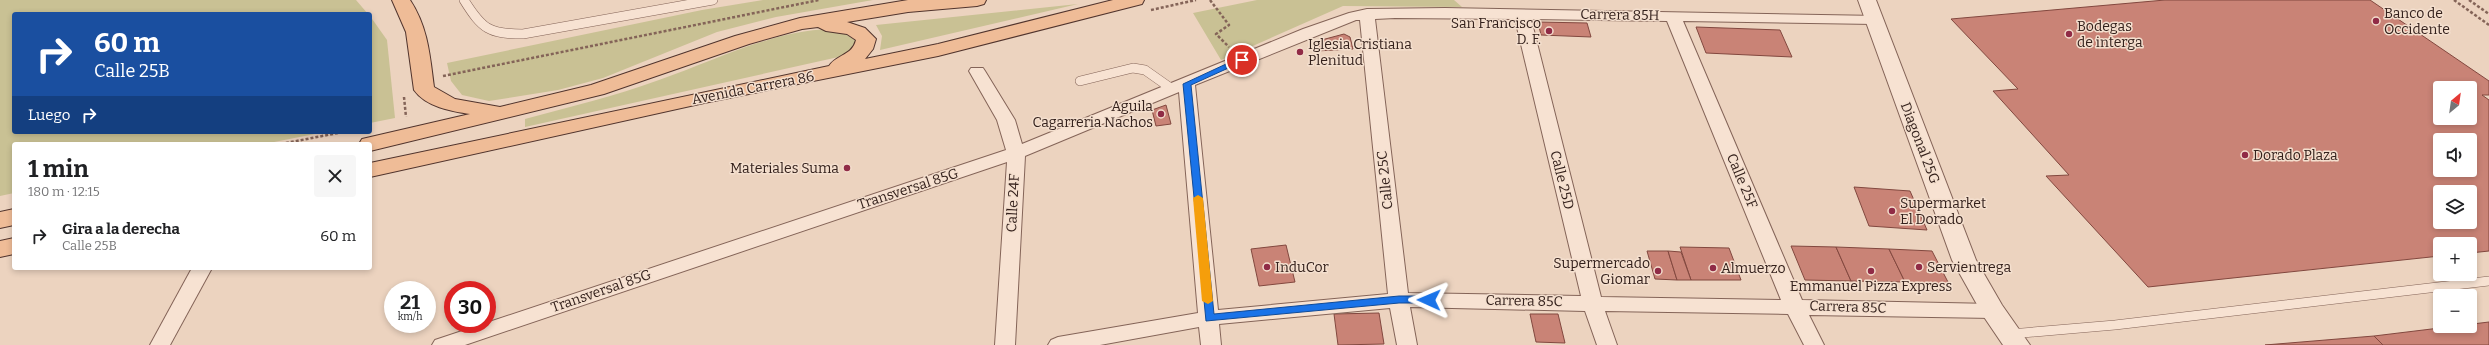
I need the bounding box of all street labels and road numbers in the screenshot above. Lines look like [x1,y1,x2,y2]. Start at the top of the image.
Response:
street label: Carrera 85H [1580,6,1660,24]
street label: Avenida Carrera 86 [690,68,816,108]
street label: Diagonal 25G [1897,100,1943,186]
street label: Calle 25D [1546,149,1578,211]
street label: Calle 25C [1373,150,1397,210]
street label: Calle 25F [1723,151,1761,211]
street label: Transversal 85G [856,165,960,213]
street label: Calle 24F [1003,173,1023,233]
street label: Transversal 85G [549,266,653,316]
street label: Carrera 85C [1485,292,1563,310]
street label: Carrera 85C [1809,297,1887,317]

